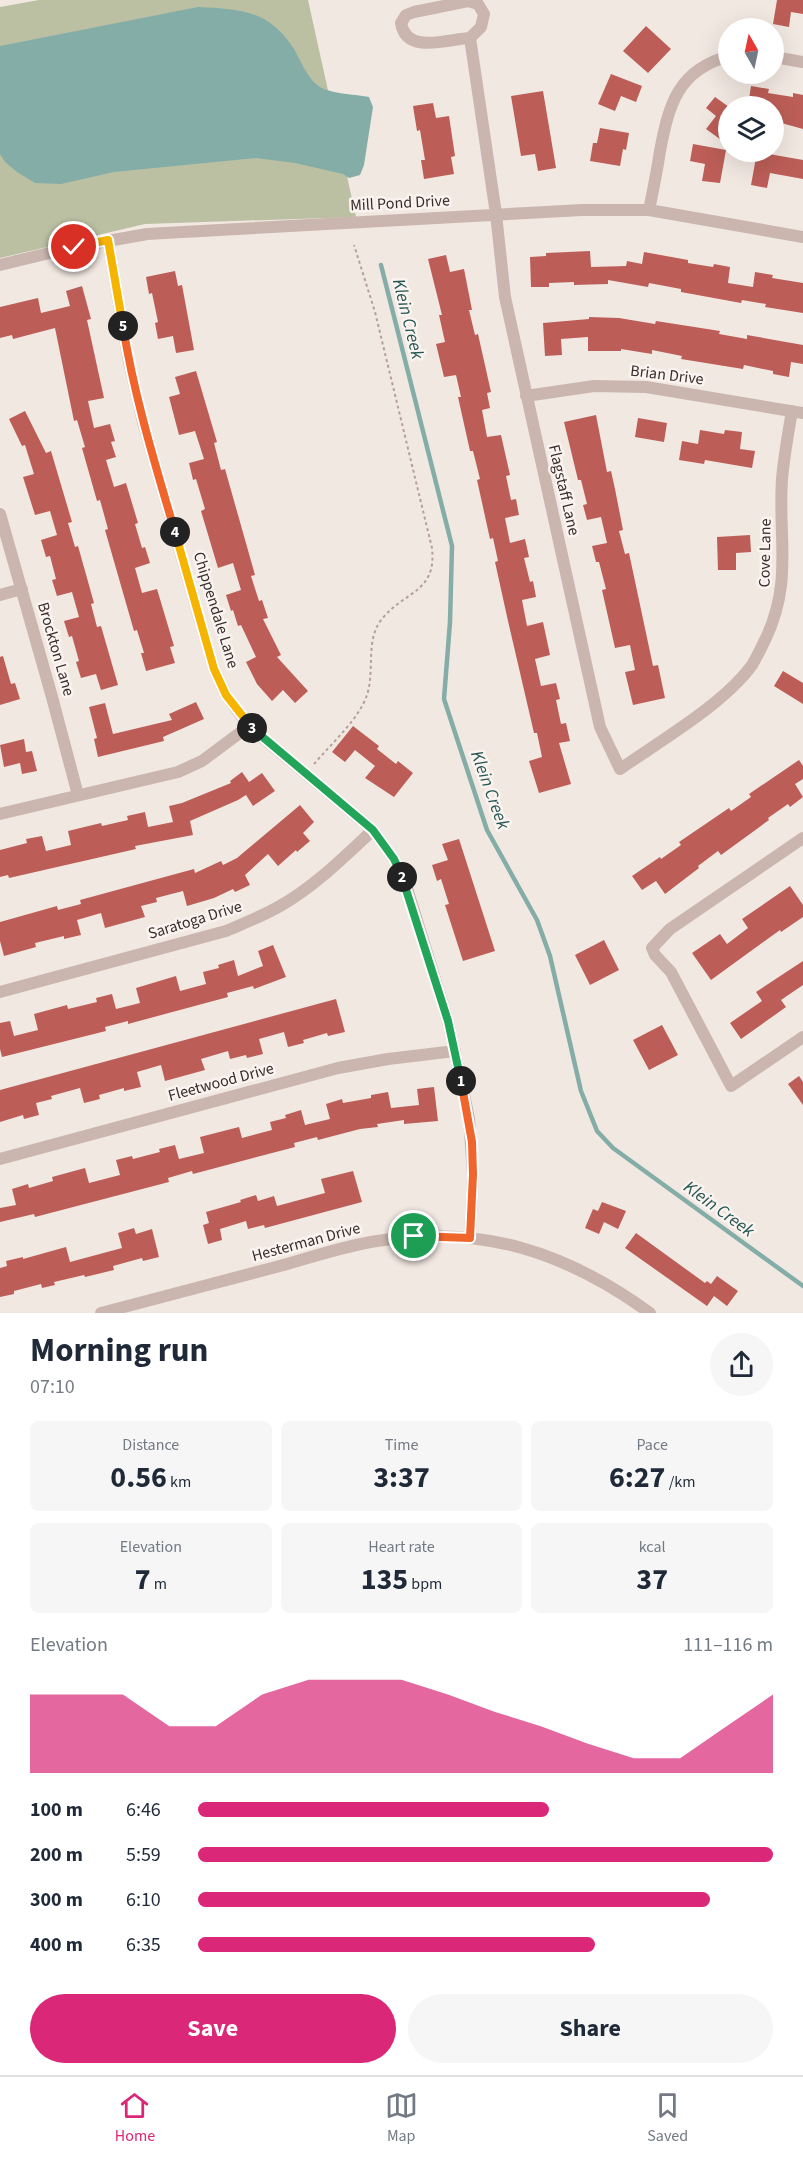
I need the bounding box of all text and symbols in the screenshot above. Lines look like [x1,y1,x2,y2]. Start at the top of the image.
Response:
north arrow [718,18,784,84]
map controls [718,18,784,162]
button: layers [718,96,784,162]
street label: Mill Pond Drive [350,189,450,217]
pin [48,221,99,272]
icon: check [57,230,90,263]
water label: Klein Creek [386,276,430,362]
pin: 5 [108,311,138,341]
text: 5 [119,315,127,337]
street label: Brian Drive [629,360,705,390]
street label: Flagstaff Lane [543,442,585,538]
pin: 4 [160,517,190,547]
street label: Cove Lane [753,518,777,588]
text: 4 [171,521,179,543]
street label: Chippendale Lane [188,549,244,671]
street label: Brockton Lane [32,599,80,699]
pin: 3 [237,713,267,743]
text: 3 [248,717,256,739]
water label: Klein Creek [464,747,516,833]
pin: 2 [387,862,417,892]
text: 2 [398,866,406,888]
street label: Saratoga Drive [145,895,245,945]
street label: Fleetwood Drive [166,1057,276,1107]
pin: 1 [446,1066,476,1096]
text: 1 [457,1070,465,1092]
water label: Klein Creek [678,1175,760,1244]
pin [388,1210,439,1261]
street label: Hesterman Drive [249,1217,363,1267]
icon: arrive [397,1219,430,1252]
text: Morning run [30,1327,208,1374]
button: share [710,1333,773,1396]
text: 07:10 [30,1373,75,1401]
text: Distance [122,1434,179,1456]
text: Time [385,1434,418,1456]
text: Pace [636,1434,668,1456]
text: 0.56 [110,1456,167,1499]
text: 3:37 [373,1456,430,1499]
text: 6:27 [609,1456,665,1499]
text: km [167,1471,191,1493]
text: /km [665,1471,695,1493]
text: Elevation [120,1536,182,1558]
text: Heart rate [368,1536,435,1558]
text: kcal [639,1536,666,1558]
text: 7 [135,1558,151,1601]
text: 135 [361,1558,408,1601]
text: 37 [636,1558,668,1601]
text: m [151,1573,167,1595]
text: bpm [408,1573,442,1595]
text: Elevation [30,1631,108,1659]
text: 111–116 m [683,1631,773,1659]
text: 100 m [30,1796,83,1824]
text: 6:46 [126,1796,161,1824]
text: 200 m [30,1841,83,1869]
text: 5:59 [126,1841,161,1869]
text: 300 m [30,1886,83,1914]
text: 6:10 [126,1886,161,1914]
text: 400 m [30,1931,83,1959]
text: 6:35 [126,1931,161,1959]
button: Save [30,1994,396,2063]
button: Share [408,1994,773,2063]
tab: Home [115,2089,155,2147]
tab: Map [385,2089,418,2147]
tab: Saved [647,2089,688,2147]

